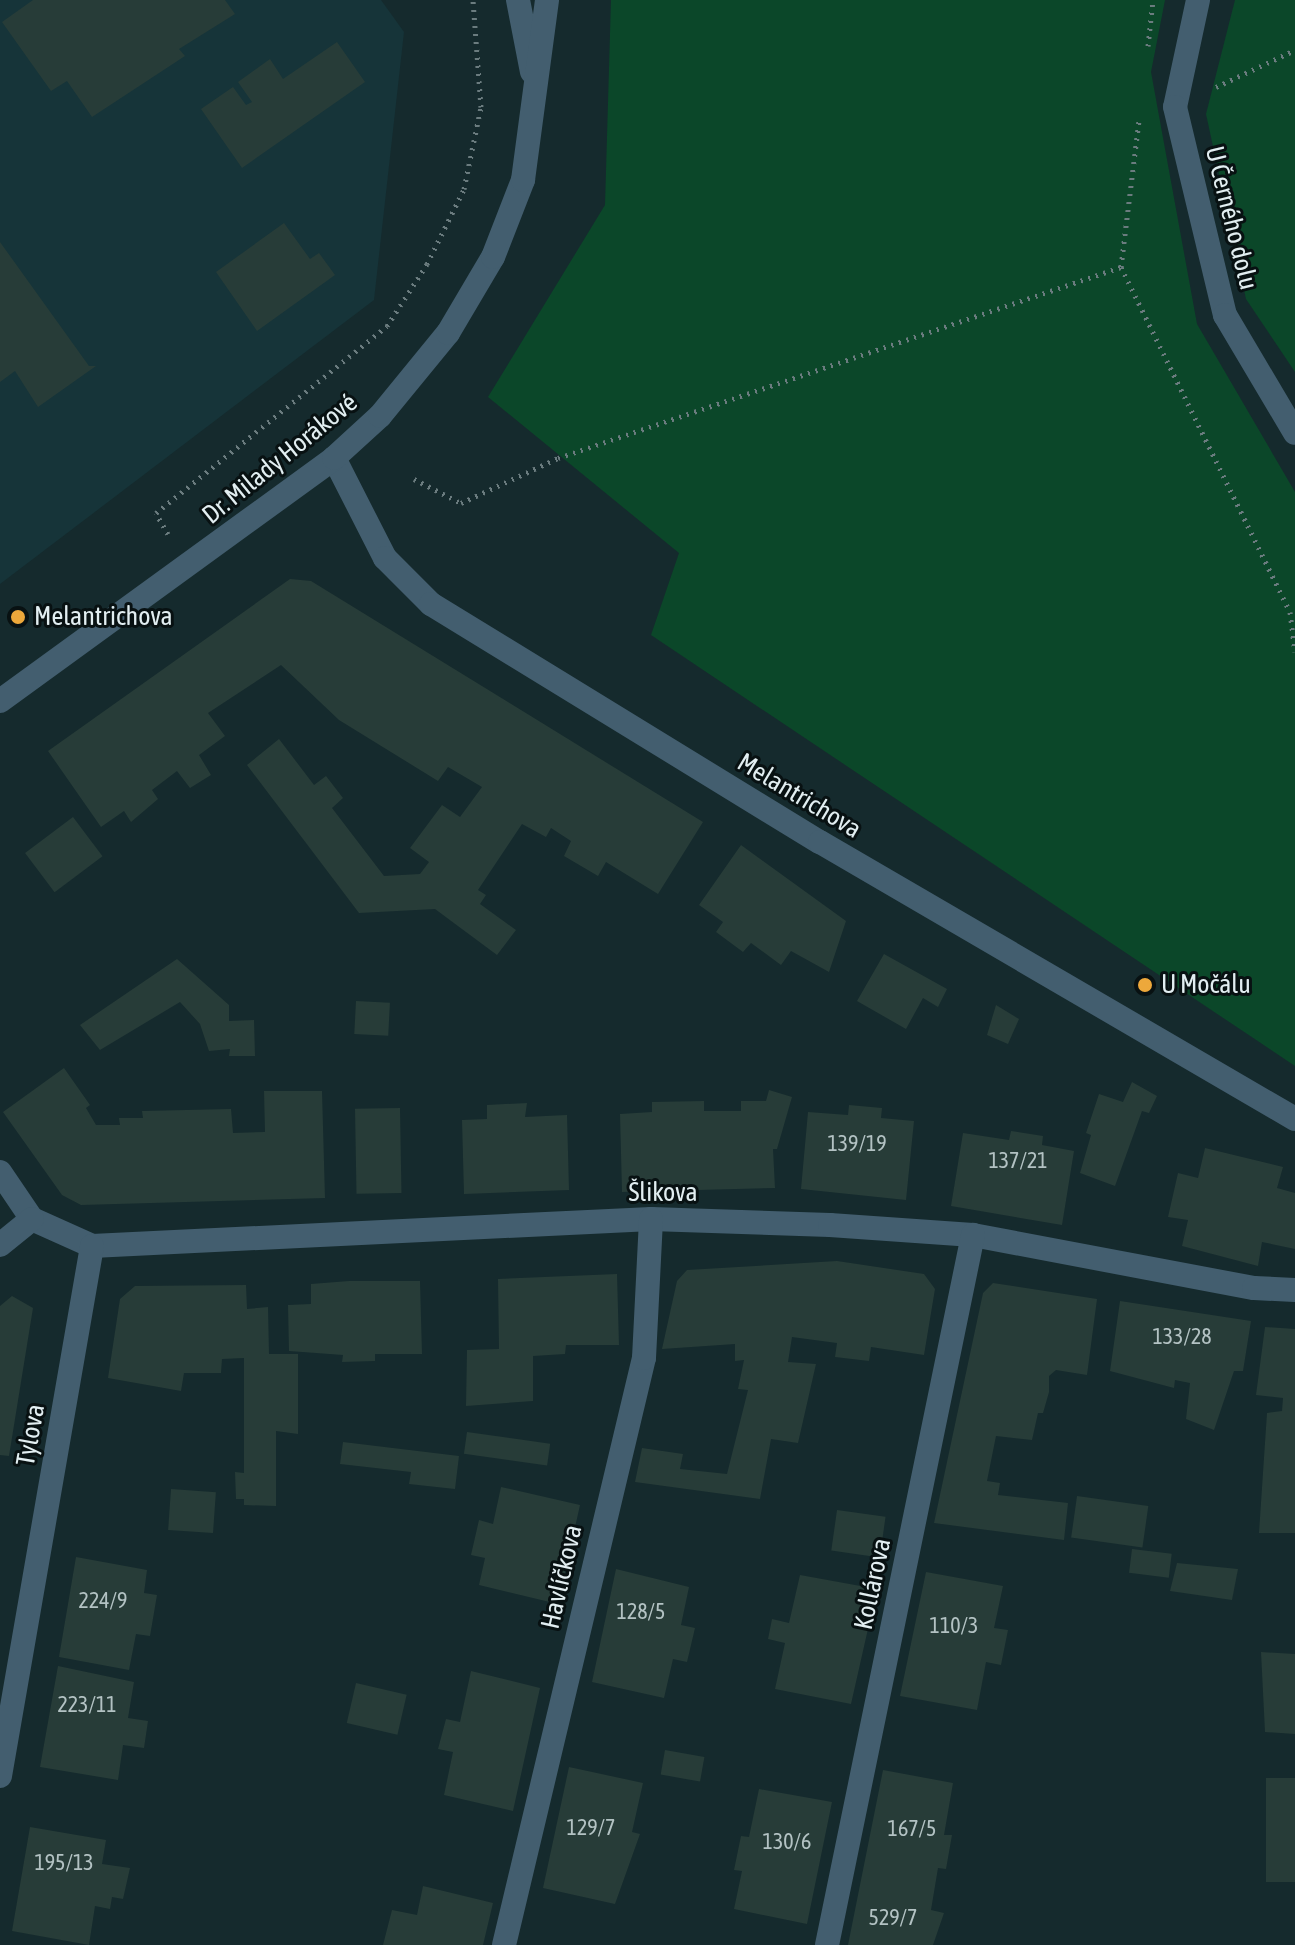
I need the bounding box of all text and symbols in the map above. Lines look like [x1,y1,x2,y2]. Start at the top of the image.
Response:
street label: U Černého dolu [1198,143,1264,293]
street label: Dr. Milady Horákové [196,387,364,531]
place label: Melantrichova [34,601,173,633]
marker: Melantrichova [9,608,27,626]
street label: Melantrichova [732,747,866,845]
place label: U Močálu [1161,969,1251,1001]
marker: U Močálu [1136,976,1154,994]
house number: 139/19 [827,1131,887,1157]
house number: 137/21 [988,1148,1048,1174]
street label: Šlikova [628,1177,698,1209]
house number: 133/28 [1152,1324,1212,1350]
street label: Tylova [10,1402,52,1468]
street label: Havlíčkova [535,1522,589,1632]
street label: Kollárova [848,1536,898,1632]
house number: 224/9 [79,1588,127,1614]
house number: 128/5 [617,1599,665,1625]
house number: 110/3 [930,1613,978,1639]
house number: 223/11 [57,1692,117,1718]
house number: 129/7 [567,1815,615,1841]
house number: 167/5 [888,1816,936,1842]
house number: 130/6 [763,1829,811,1855]
house number: 195/13 [34,1850,94,1876]
house number: 529/7 [869,1905,917,1931]

